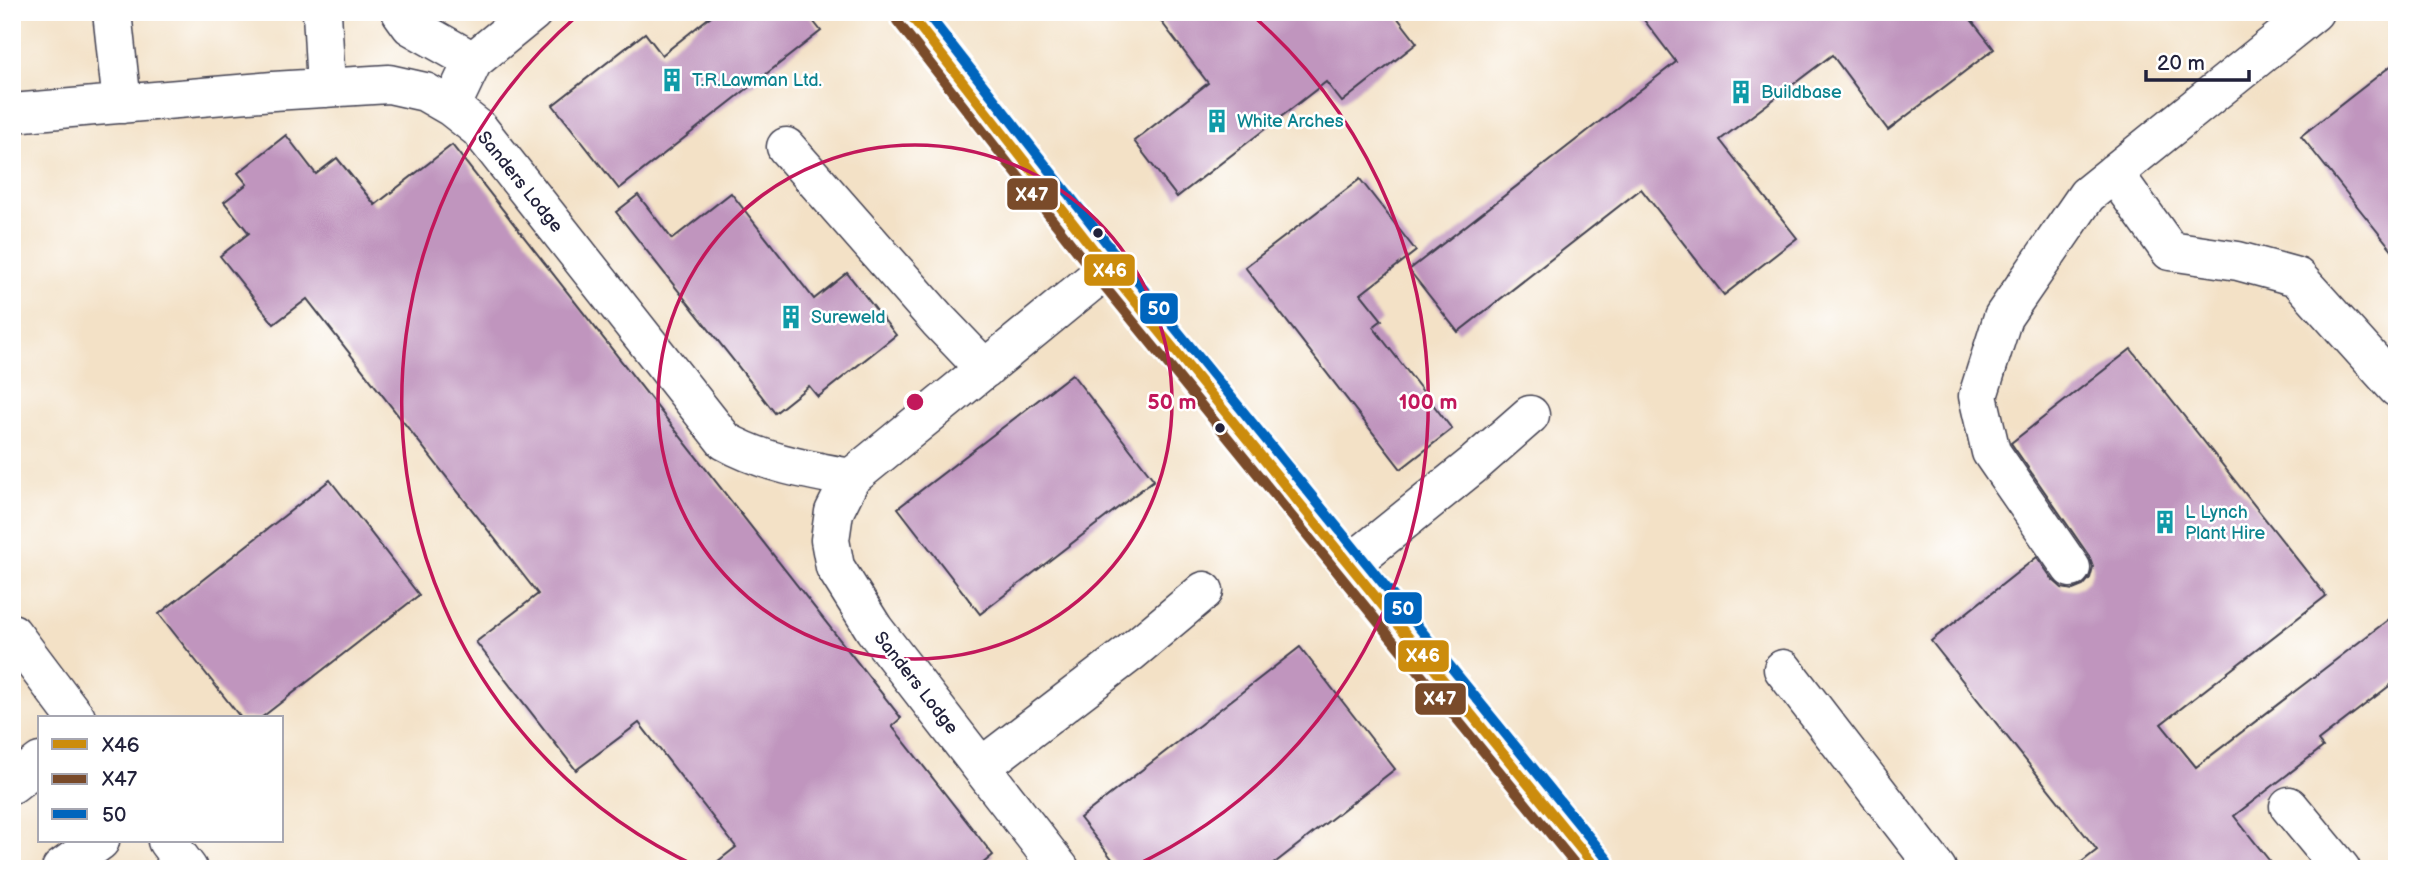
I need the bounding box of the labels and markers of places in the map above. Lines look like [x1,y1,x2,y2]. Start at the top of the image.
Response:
building icon: T.R.Lawman Ltd. [658,66,686,94]
place label: T.R.Lawman Ltd. [692,70,822,91]
building icon: Buildbase [1727,78,1755,106]
place label: Buildbase [1761,82,1842,103]
building icon: White Arches [1203,107,1231,135]
place label: White Arches [1237,111,1344,132]
unlabelled marker [1091,226,1105,240]
building icon: Sureweld [777,303,805,331]
place label: Sureweld [811,307,886,328]
centre of rings [903,390,927,414]
unlabelled marker [1213,421,1227,435]
place label: L Lynch Plant Hire [2185,502,2265,544]
building icon: L Lynch Plant Hire [2151,508,2179,536]

